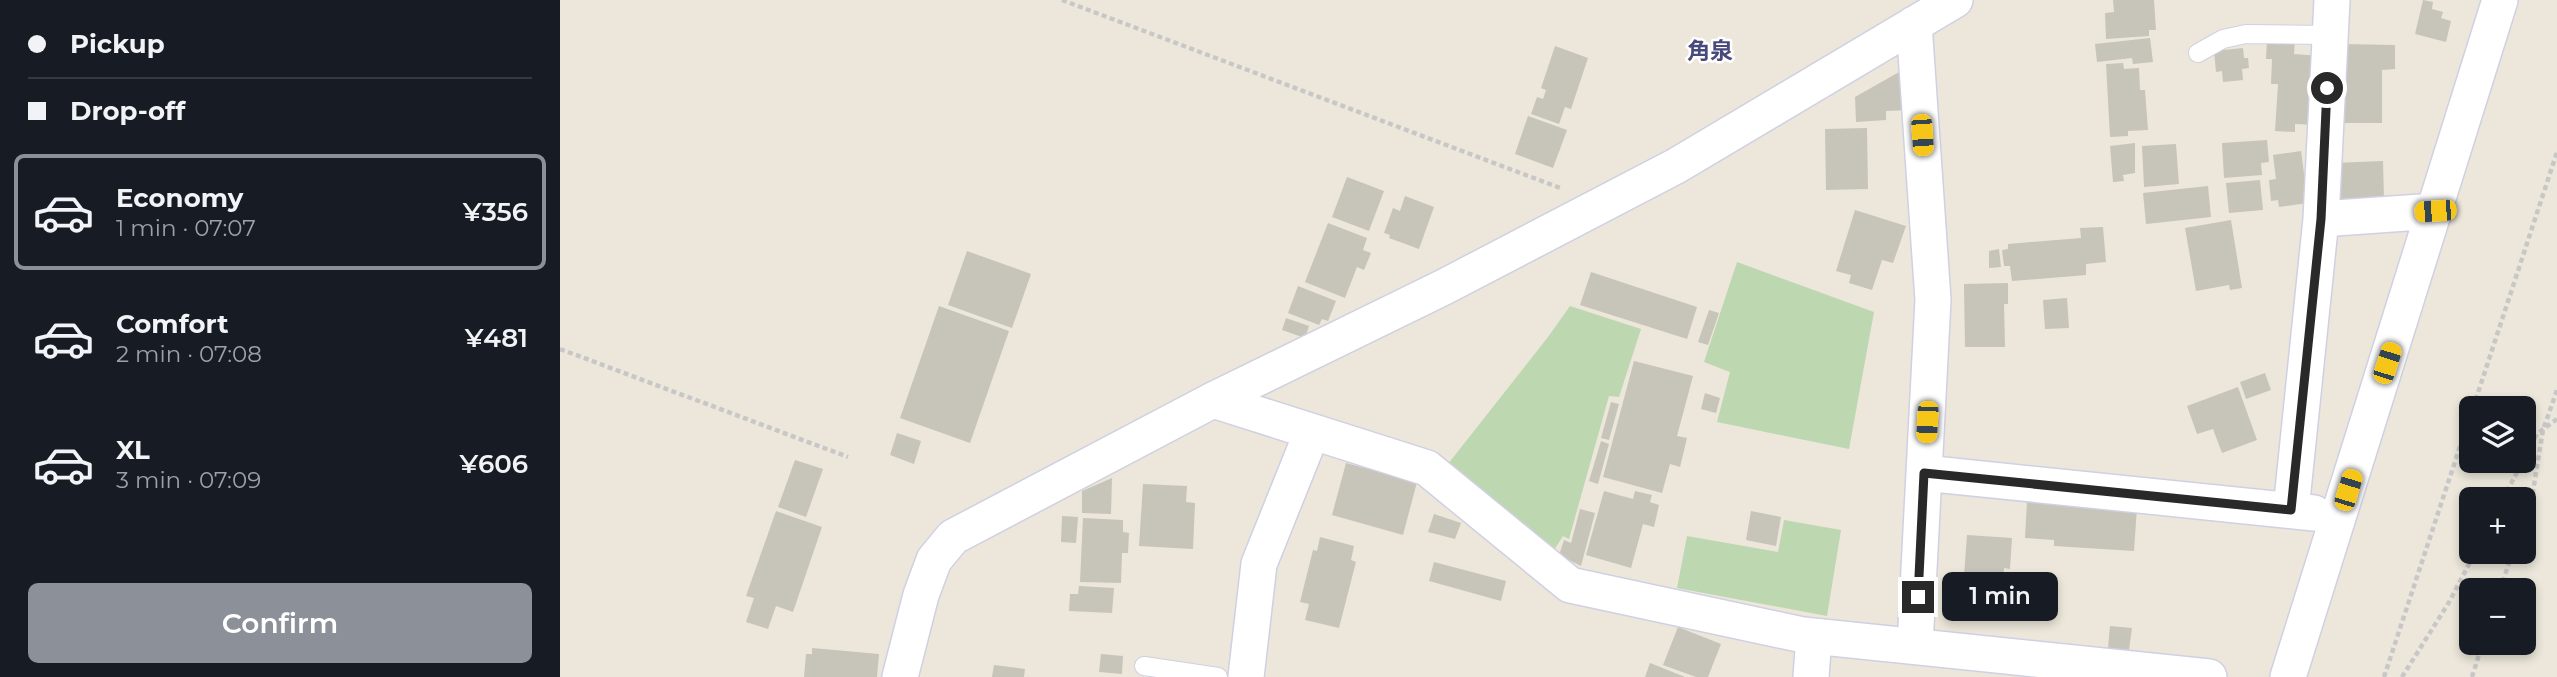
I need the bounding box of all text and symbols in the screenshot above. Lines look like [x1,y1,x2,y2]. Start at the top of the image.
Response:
text: Pickup [70,28,165,60]
district label: 角泉 [1687,37,1733,65]
route start [2311,72,2343,104]
text: Drop-off [70,95,185,127]
car [1911,113,1934,157]
icon: car [32,181,95,244]
text: Economy [116,182,243,214]
text: ¥356 [463,196,528,228]
car [2414,199,2457,223]
text: 1 min · 07:07 [116,214,256,242]
icon: car [32,307,95,370]
text: Comfort [116,308,228,340]
text: ¥481 [465,322,528,354]
text: 2 min · 07:08 [116,340,262,368]
car [2371,340,2404,386]
map controls [2459,396,2536,655]
button: layers [2459,396,2536,473]
car [1916,400,1939,444]
icon: car [32,433,95,496]
text: XL [116,434,150,466]
text: ¥606 [459,448,528,480]
text: 3 min · 07:09 [116,466,261,494]
car [2332,467,2365,513]
button: + [2459,487,2536,564]
callout: 1 min [1942,572,2058,622]
button: − [2459,578,2536,655]
route end [1902,581,1934,613]
text: 1 min [1969,582,2031,610]
button: Confirm [28,583,532,663]

